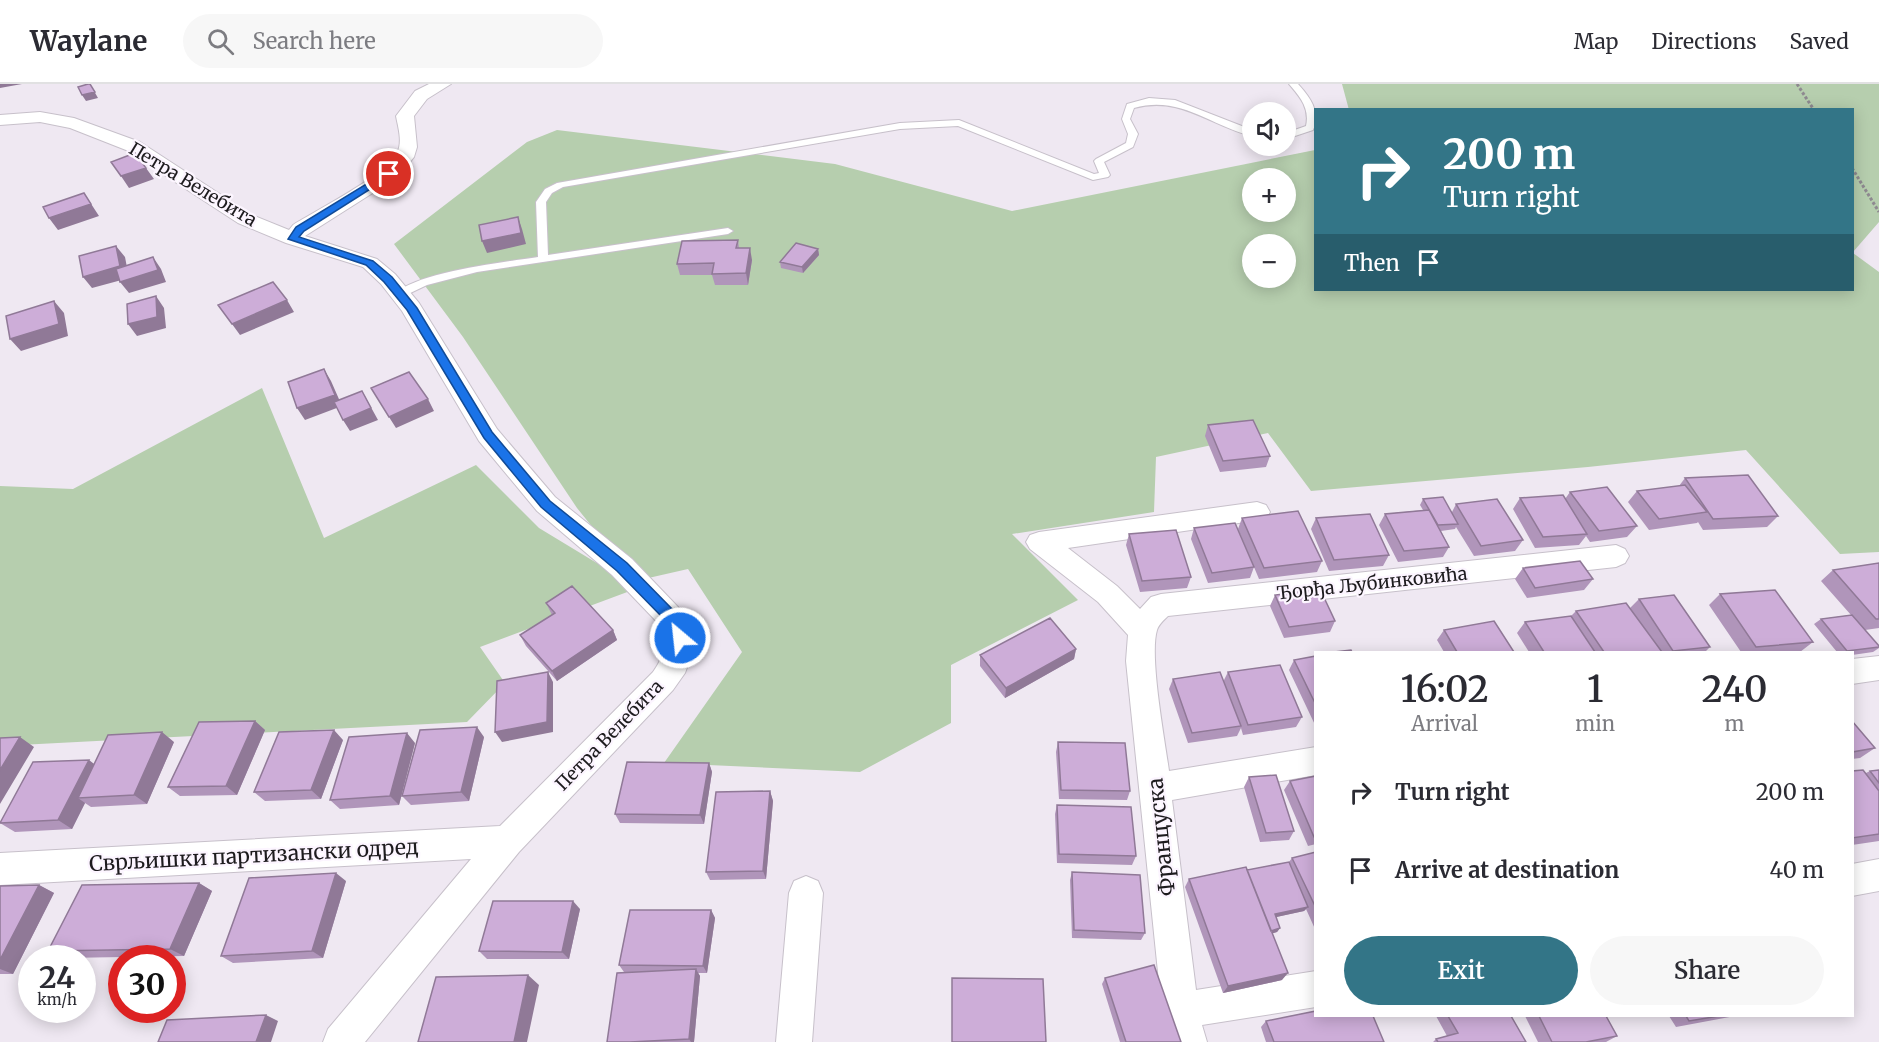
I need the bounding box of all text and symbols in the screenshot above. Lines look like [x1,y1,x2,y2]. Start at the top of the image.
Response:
search box [183,14,603,68]
text: Waylane [30,23,147,59]
icon: search [204,25,237,58]
text: Search here [252,27,376,55]
text: Map [1574,28,1618,55]
text: Directions [1651,28,1756,55]
text: Saved [1789,28,1849,55]
map controls [1242,102,1296,288]
button: sound [1242,102,1296,156]
text: 200 m [1443,128,1575,180]
icon: right [1344,132,1422,210]
street label: Петра Велебита [125,137,261,231]
pin [363,148,414,199]
icon: arrive [372,157,405,190]
button: + [1242,168,1296,222]
text: Turn right [1443,180,1580,214]
button: − [1242,234,1296,288]
icon: arrive [1412,246,1445,279]
text: Then [1344,249,1400,277]
street label: Ђорђа Љубинковића [1276,562,1469,604]
position arrow [648,606,712,670]
text: 16:02 [1401,667,1489,712]
text: 1 [1587,667,1603,712]
text: 240 [1702,667,1767,712]
street label: Петра Велебита [550,674,668,795]
text: Arrival [1411,711,1478,736]
text: min [1575,711,1615,736]
text: m [1725,711,1744,736]
icon: right [1344,776,1377,809]
street label: Француска [1141,777,1181,897]
text: Turn right [1395,778,1509,806]
text: 200 m [1756,778,1824,806]
street label: Сврљишки партизански одред [88,833,420,877]
icon: arrive [1344,854,1377,887]
text: Arrive at destination [1395,856,1619,884]
text: 40 m [1769,856,1824,884]
button: Exit [1344,936,1578,1005]
button: Share [1590,936,1824,1005]
speed limit sign: 30 [108,945,186,1023]
text: 24 [39,958,75,996]
text: km/h [37,990,77,1009]

